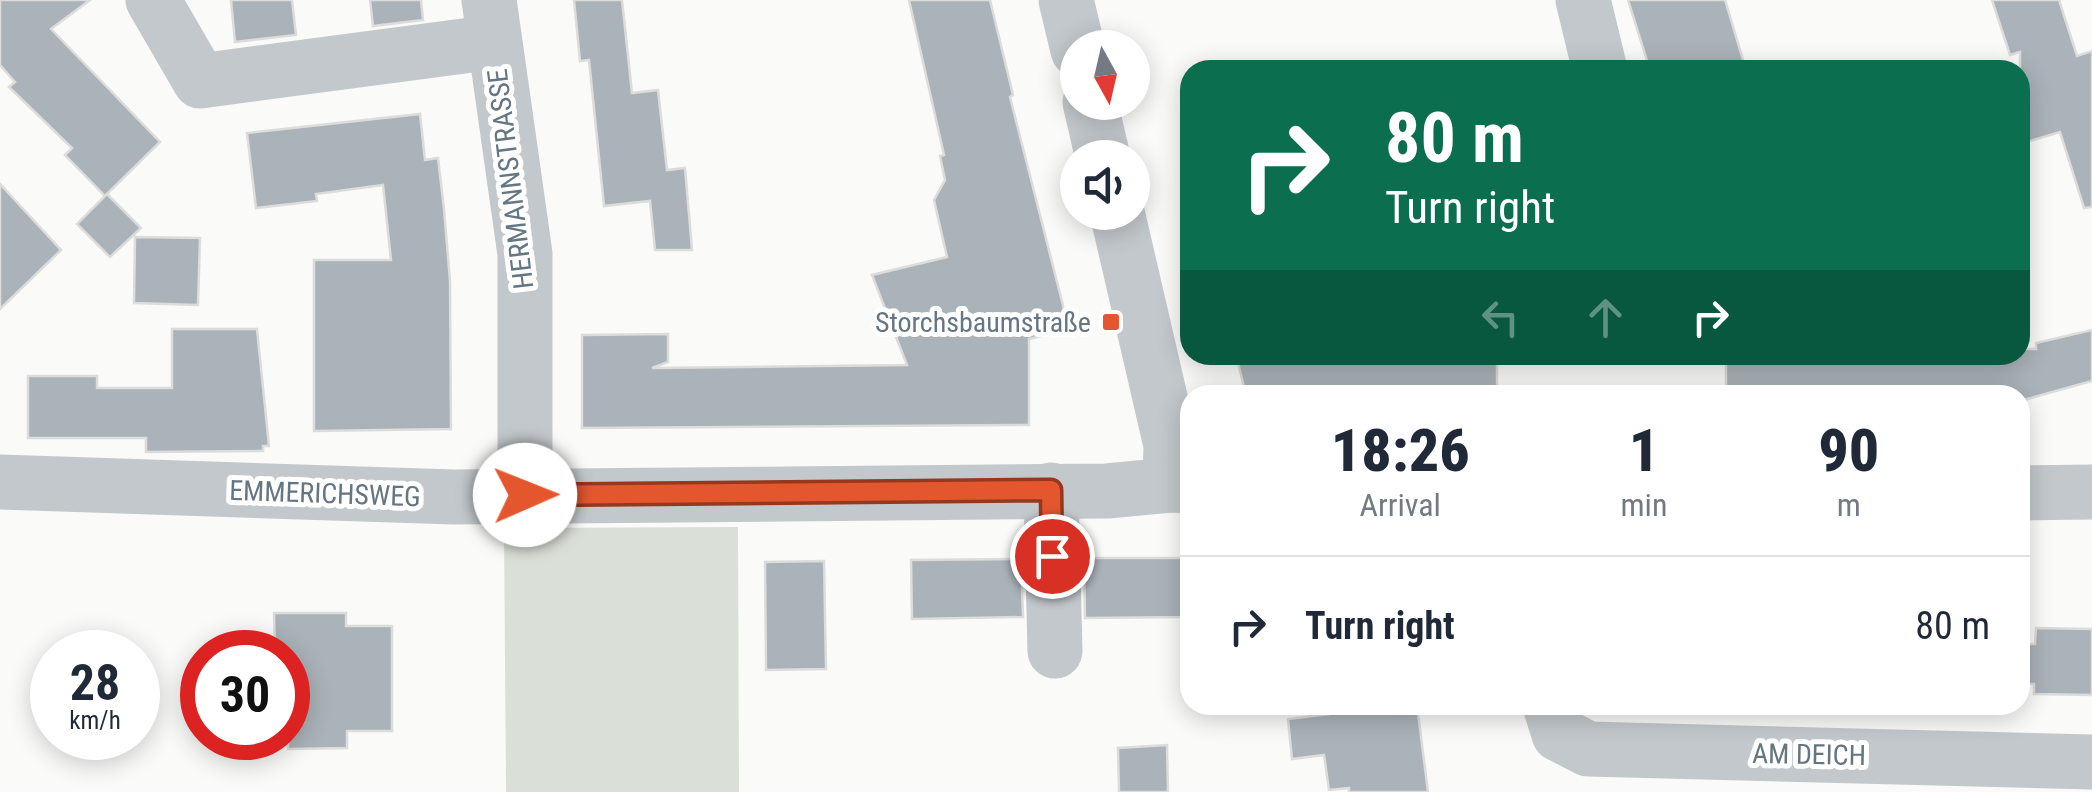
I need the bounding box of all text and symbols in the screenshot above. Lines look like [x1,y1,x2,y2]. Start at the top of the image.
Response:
north arrow [1060,30,1150,120]
map controls [1060,30,1150,230]
street label: HERMANNSTRASSE [481,67,540,291]
text: 80 m [1385,97,1524,179]
icon: right [1220,100,1350,230]
button: sound [1060,140,1150,230]
text: Turn right [1385,181,1555,234]
icon: left [1473,290,1528,345]
icon: ahead [1578,290,1633,345]
icon: right [1683,290,1738,345]
place label: Storchsbaumstraße [875,306,1091,339]
marker: Storchsbaumstraße [1100,311,1122,333]
text: 18:26 [1331,415,1470,486]
text: 1 [1629,415,1659,486]
text: 90 [1818,415,1879,486]
position arrow [473,443,577,547]
street label: EMMERICHSWEG [229,474,421,513]
text: Arrival [1360,486,1441,524]
text: min [1621,486,1667,524]
text: m [1837,486,1861,524]
pin [1010,514,1095,599]
icon: arrive [1025,529,1080,584]
icon: right [1220,599,1275,654]
text: Turn right [1305,604,1455,648]
text: 80 m [1915,604,1990,648]
speed limit sign: 30 [180,630,310,760]
text: 28 [70,654,120,712]
text: km/h [69,706,121,735]
street label: AM DEICH [1752,737,1866,772]

